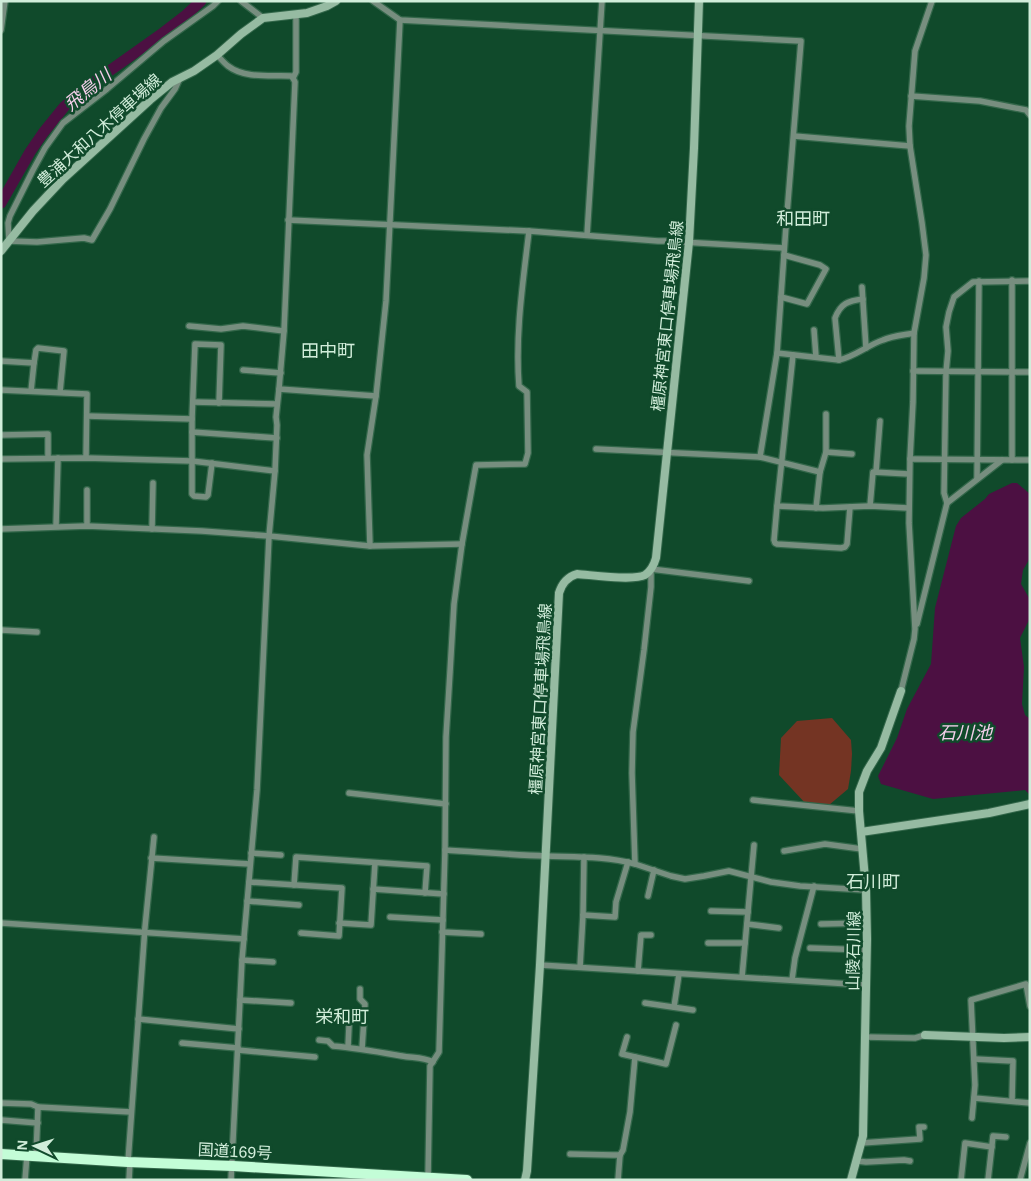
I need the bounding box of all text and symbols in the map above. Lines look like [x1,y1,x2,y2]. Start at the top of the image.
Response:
water label: 飛鳥川 [61,64,117,115]
street label: 豊浦大和八木停車場線 [34,71,164,190]
district label: 和田町 [776,209,830,229]
street label: 橿原神宮東口停車場飛鳥線 [649,220,686,412]
district label: 田中町 [301,341,355,361]
street label: 橿原神宮東口停車場飛鳥線 [527,603,554,795]
water label: 石川池 [938,723,994,743]
district label: 石川町 [846,872,900,892]
street label: 山陵石川線 [844,911,863,991]
district label: 栄和町 [315,1007,369,1027]
north arrow [10,1121,60,1171]
text: N [14,1139,30,1151]
street label: 国道169号 [197,1141,273,1162]

